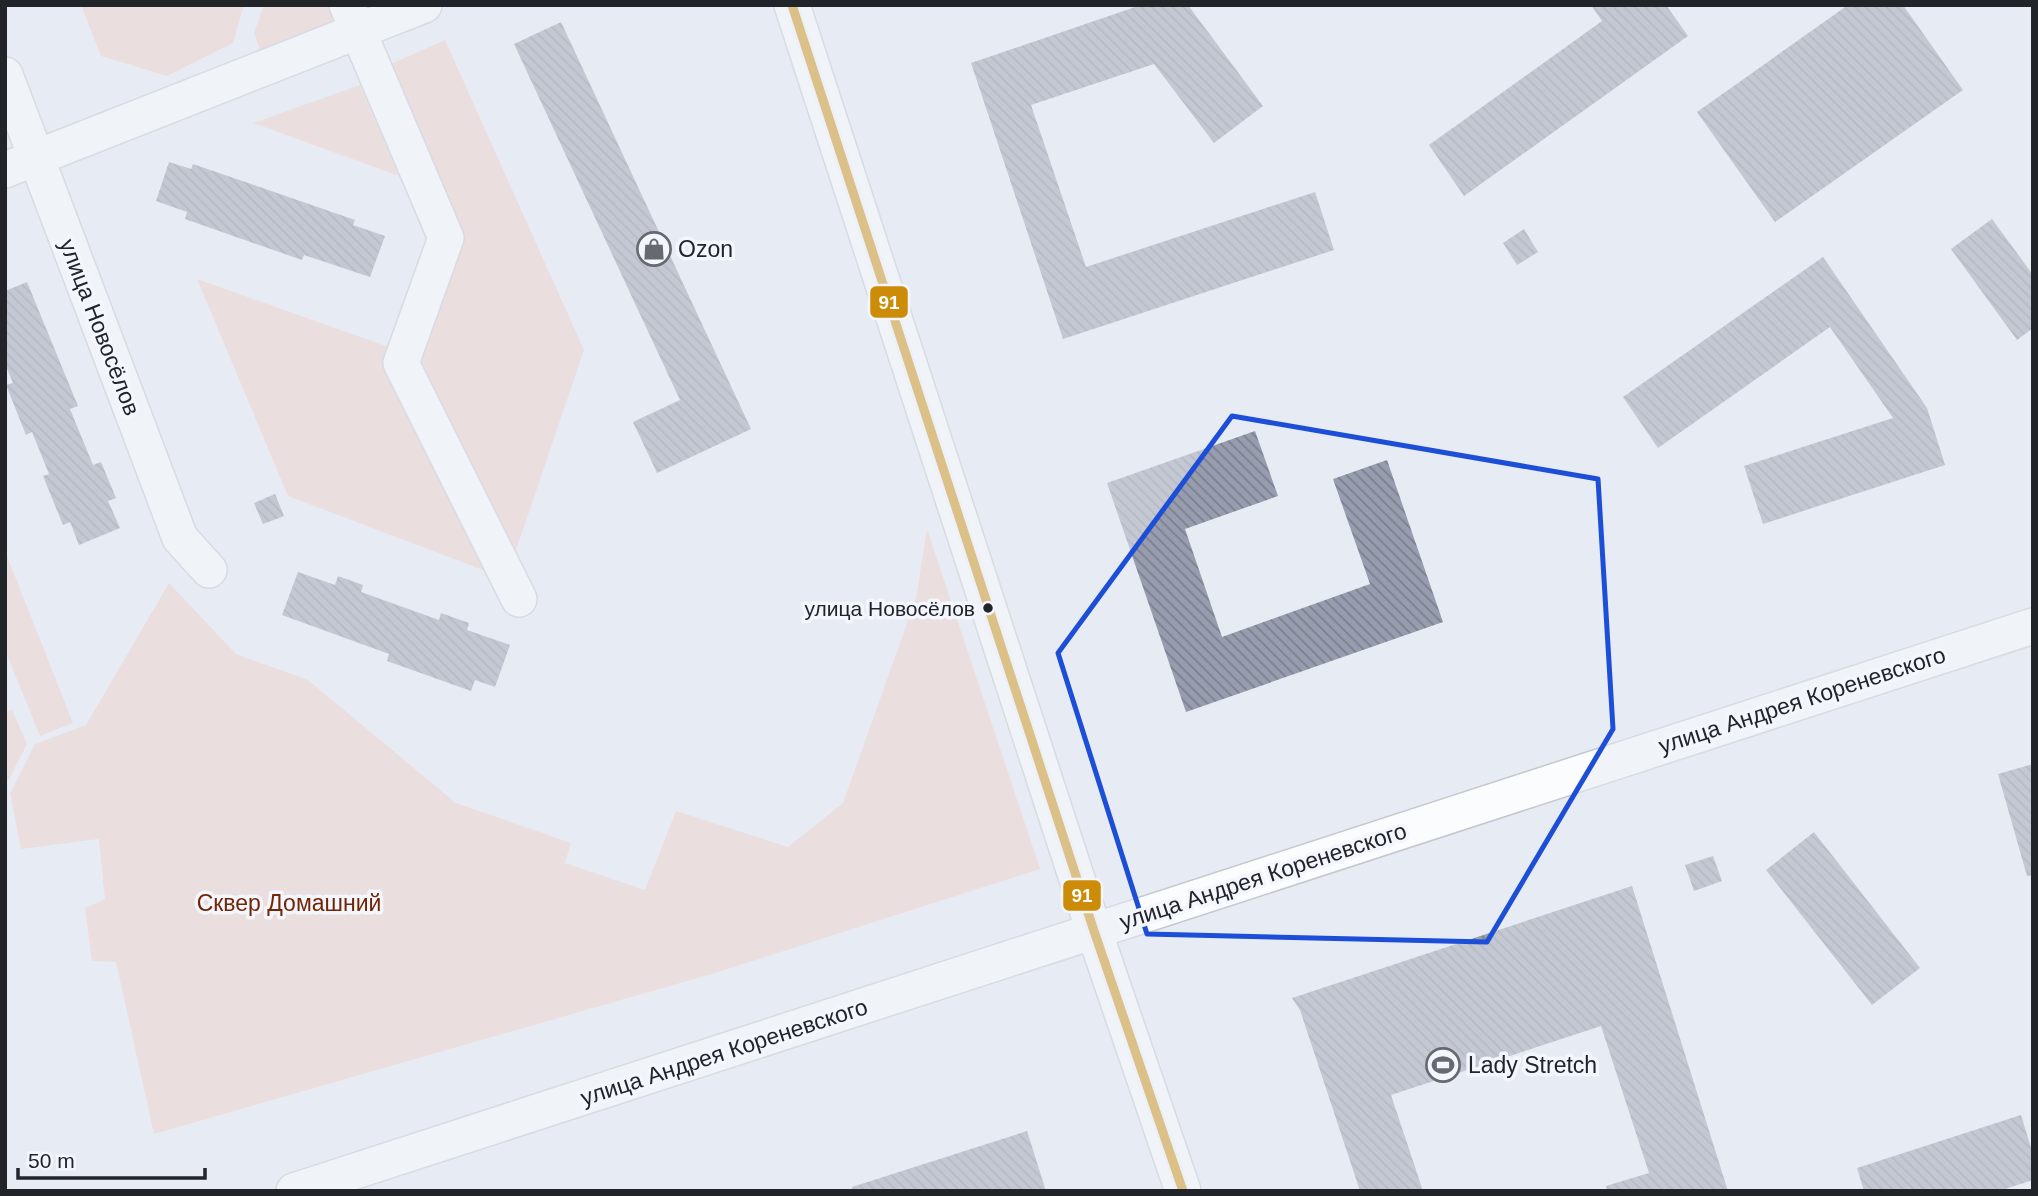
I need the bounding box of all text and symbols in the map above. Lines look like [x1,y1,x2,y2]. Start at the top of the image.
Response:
shop icon: Ozon [635,230,673,268]
street label: улица Новосёлов [54,235,146,419]
place label: Ozon [678,236,733,262]
line badge: 91 [869,285,909,319]
text: 91 [878,292,900,313]
place label: улица Новосёлов [804,597,975,620]
marker: улица Новосёлов [981,601,995,615]
street label: улица Андрея Кореневского [1655,641,1949,759]
street label: улица Андрея Кореневского [1116,817,1410,935]
line badge: 91 [1062,879,1102,912]
text: 91 [1071,885,1093,906]
park label: Сквер Домашний [197,890,381,916]
street label: улица Андрея Кореневского [577,993,871,1111]
sports icon: Lady Stretch [1424,1046,1462,1084]
place label: Lady Stretch [1468,1052,1597,1078]
scale bar [18,1136,205,1180]
text: 50 m [28,1149,75,1172]

